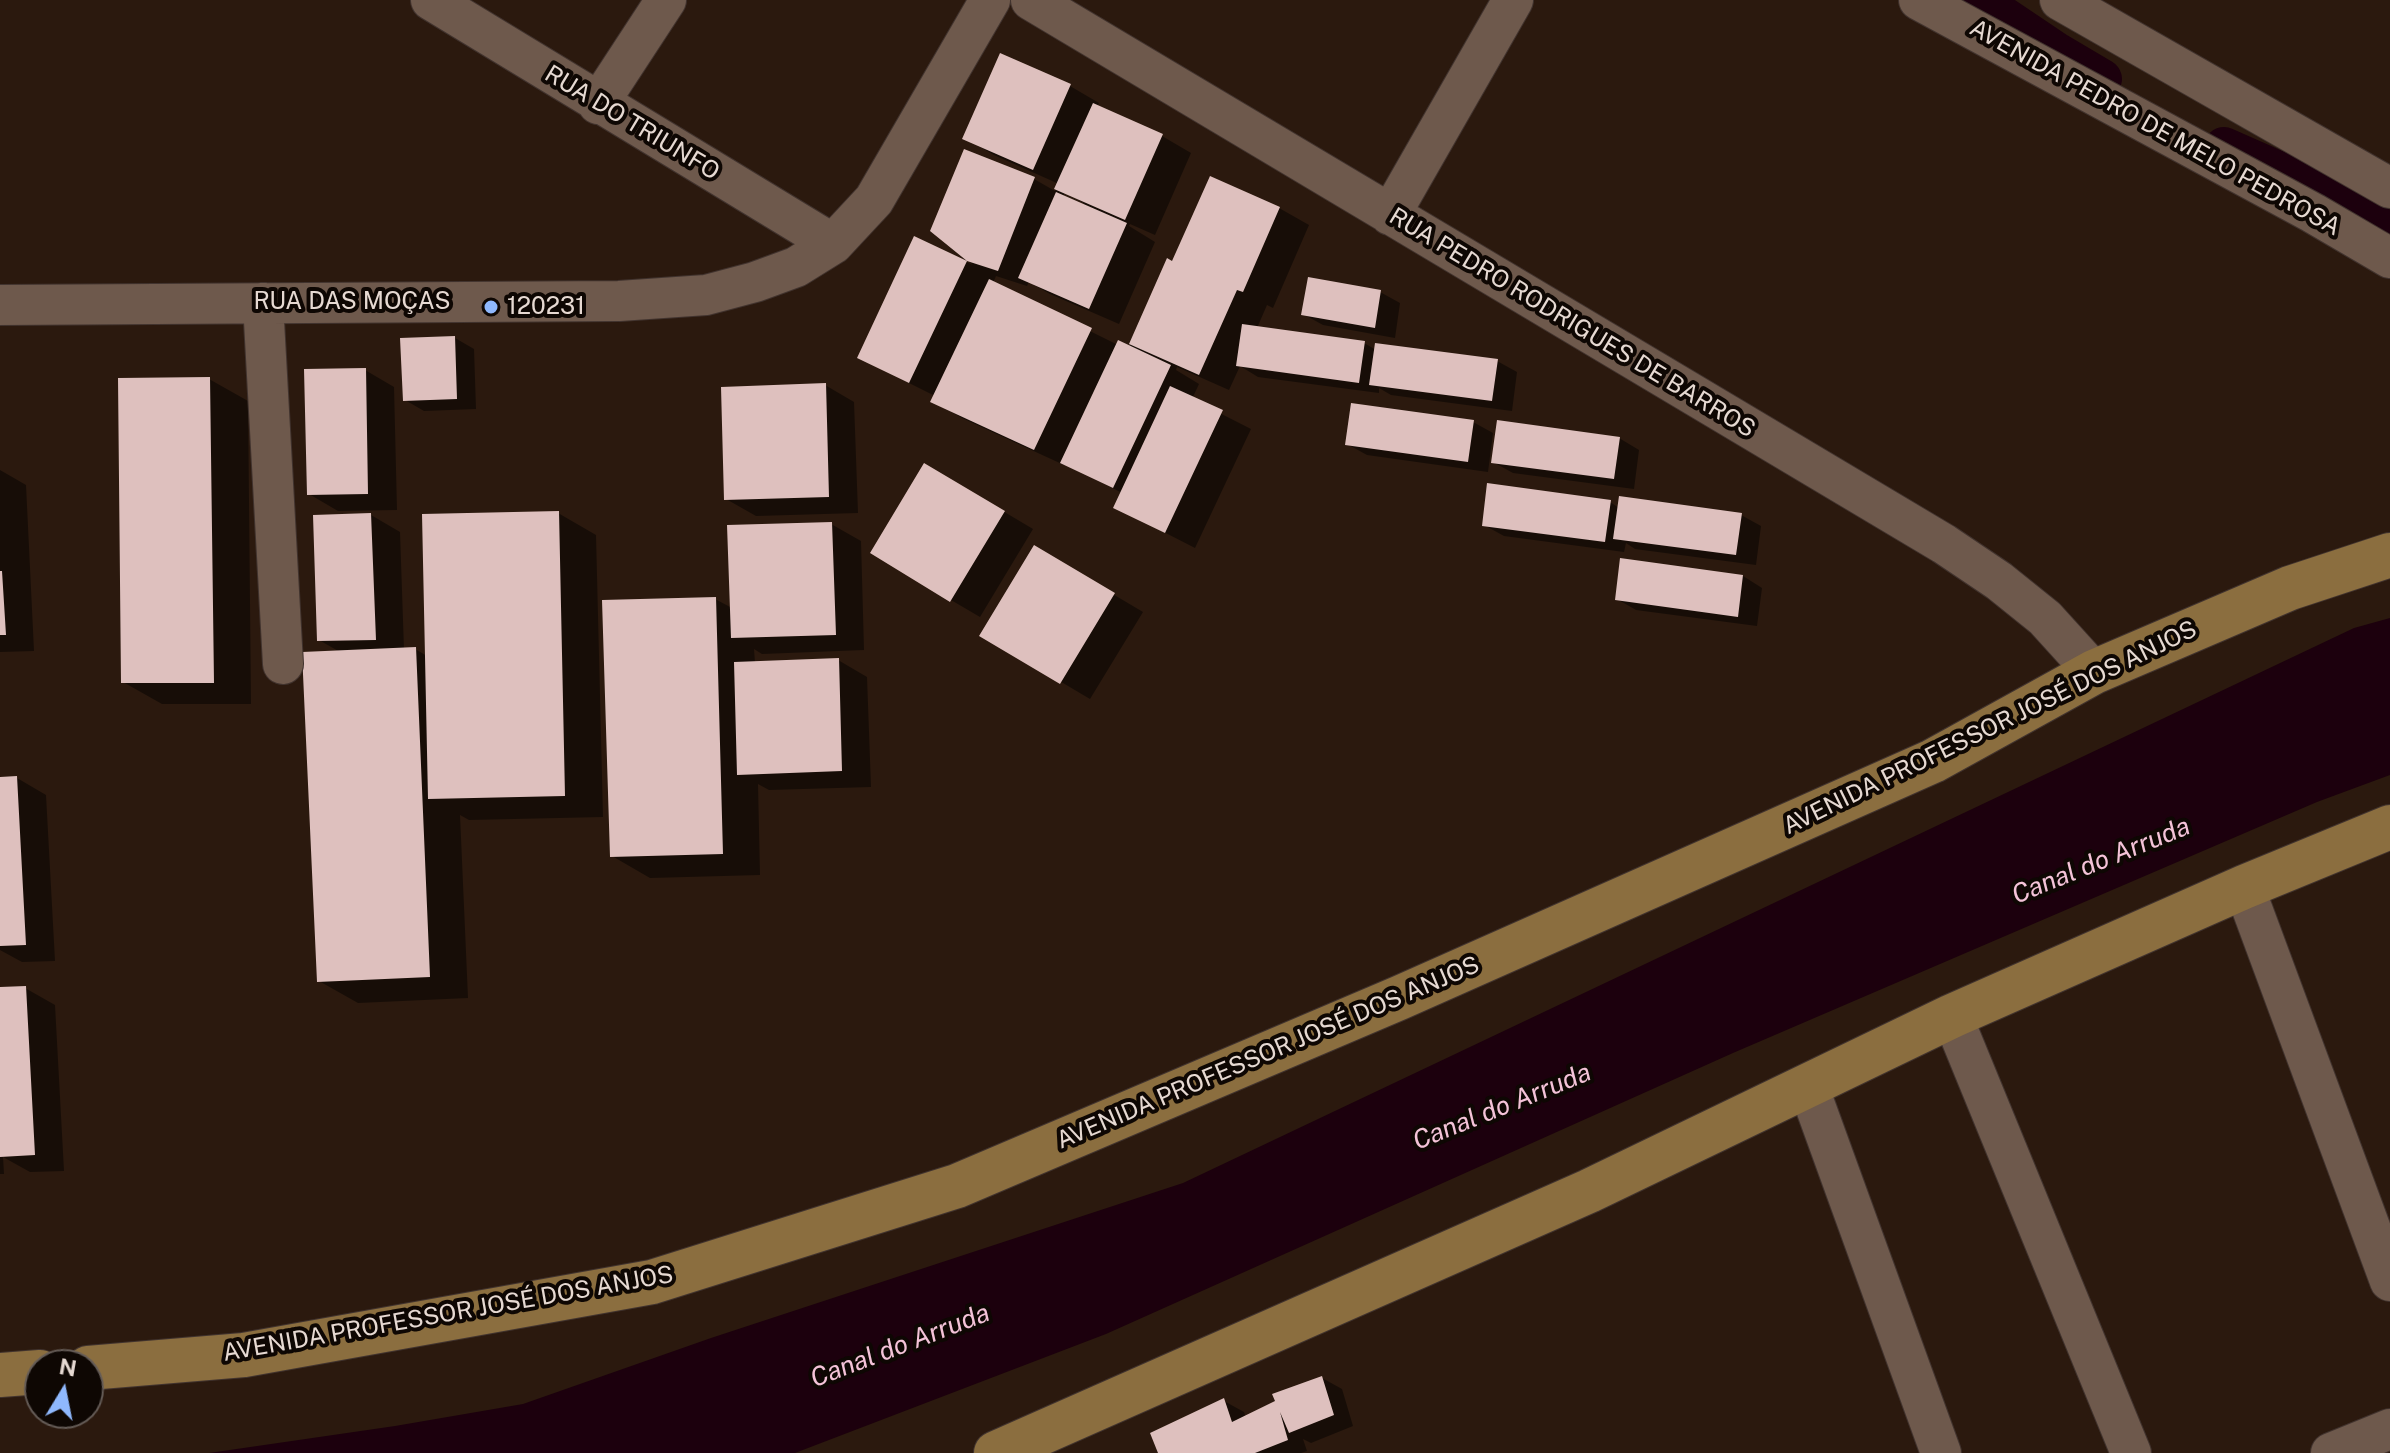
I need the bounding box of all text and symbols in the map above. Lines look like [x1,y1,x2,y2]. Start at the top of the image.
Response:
street label: AVENIDA PEDRO DE MELO PEDROSA [1965,14,2345,242]
street label: RUA DO TRIUNFO [539,59,725,187]
street label: RUA PEDRO RODRIGUES DE BARROS [1384,202,1760,444]
street label: RUA DAS MOÇAS [254,288,450,316]
place label: 120231 [507,293,585,321]
marker: 120231 [482,298,500,316]
street label: AVENIDA PROFESSOR JOSÉ DOS ANJOS [1778,615,2202,841]
water label: Canal do Arruda [2007,811,2195,911]
street label: AVENIDA PROFESSOR JOSÉ DOS ANJOS [1052,951,1484,1155]
water label: Canal do Arruda [1408,1057,1596,1157]
street label: AVENIDA PROFESSOR JOSÉ DOS ANJOS [221,1260,675,1368]
water label: Canal do Arruda [806,1297,994,1395]
north arrow [24,1349,104,1429]
text: N [57,1353,79,1382]

